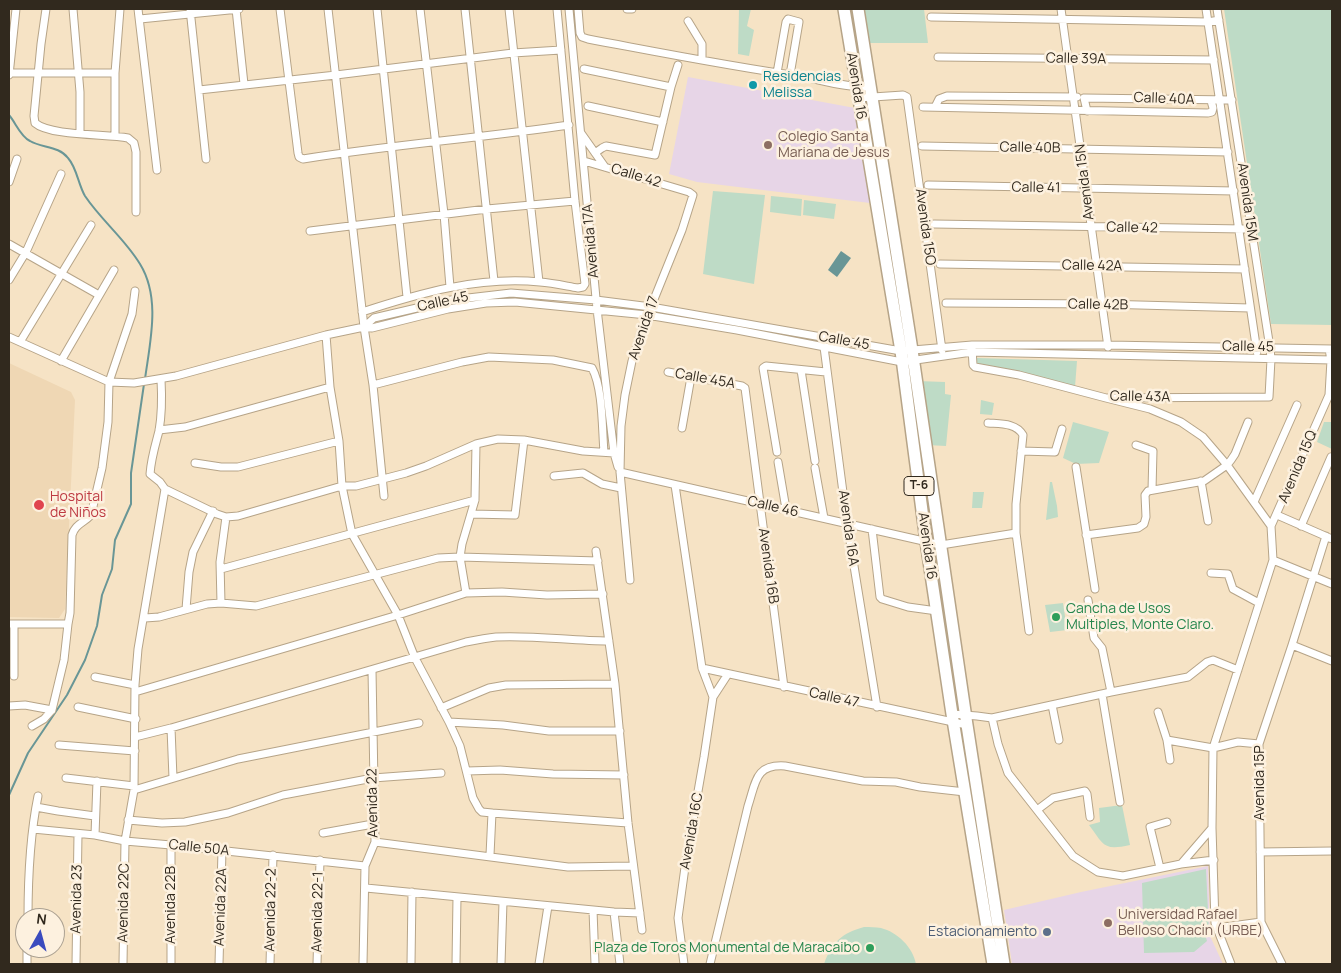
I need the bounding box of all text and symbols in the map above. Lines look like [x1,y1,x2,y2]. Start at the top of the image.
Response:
street label: Calle 39A [1046,50,1106,68]
street label: Avenida 16 [842,51,870,121]
place label: Residencias Melissa [763,69,841,102]
marker: Residencias Melissa [747,79,759,91]
street label: Calle 40A [1133,90,1195,108]
place label: Colegio Santa Mariana de Jesus [778,129,889,162]
marker: Colegio Santa Mariana de Jesus [762,139,774,151]
street label: Calle 40B [1000,139,1060,157]
street label: Avenida 15N [1072,143,1098,221]
street label: Calle 42 [609,160,663,192]
street label: Avenida 15M [1233,162,1261,242]
street label: Calle 41 [1011,179,1061,197]
street label: Avenida 15O [911,188,939,266]
street label: Avenida 17A [579,203,603,279]
street label: Calle 42 [1106,219,1158,237]
street label: Calle 42A [1062,257,1122,275]
street label: Calle 45 [416,288,470,316]
street label: Avenida 17 [625,294,663,362]
street label: Calle 42B [1068,296,1128,314]
street label: Calle 45 [817,328,871,354]
street label: Calle 45 [1222,338,1274,356]
street label: Calle 45A [674,365,736,393]
street label: Calle 43A [1110,388,1170,406]
street label: Avenida 15Q [1275,428,1321,506]
road number: T-6 [904,476,934,496]
place label: Hospital de Niños [50,489,106,522]
street label: Avenida 16A [834,489,862,567]
street label: Calle 46 [746,493,800,521]
marker: Hospital de Niños [32,498,46,512]
street label: Avenida 16 [914,511,940,581]
street label: Avenida 16B [754,527,782,605]
place label: Cancha de Usos Multiples, Monte Claro. [1066,601,1214,634]
marker: Cancha de Usos Multiples, Monte Claro. [1050,611,1062,623]
street label: Calle 47 [808,685,860,711]
street label: Avenida 15P [1252,745,1268,821]
street label: Avenida 22 [364,768,382,838]
street label: Avenida 16C [677,791,707,871]
street label: Calle 50A [168,836,230,860]
street label: Avenida 22C [115,863,133,943]
street label: Avenida 23 [68,864,86,934]
street label: Avenida 22B [163,866,179,944]
street label: Avenida 22A [211,868,231,946]
street label: Avenida 22-2 [262,868,280,952]
street label: Avenida 22-1 [309,871,327,953]
place label: Universidad Rafael Belloso Chacín (URBE) [1118,907,1263,940]
north arrow [15,908,65,958]
text: N [36,909,48,929]
marker: Universidad Rafael Belloso Chacín (URBE) [1102,917,1114,929]
place label: Estacionamiento [928,924,1037,940]
marker: Estacionamiento [1041,926,1053,938]
place label: Plaza de Toros Monumental de Maracaibo [594,940,860,956]
marker: Plaza de Toros Monumental de Maracaibo [864,942,876,954]

